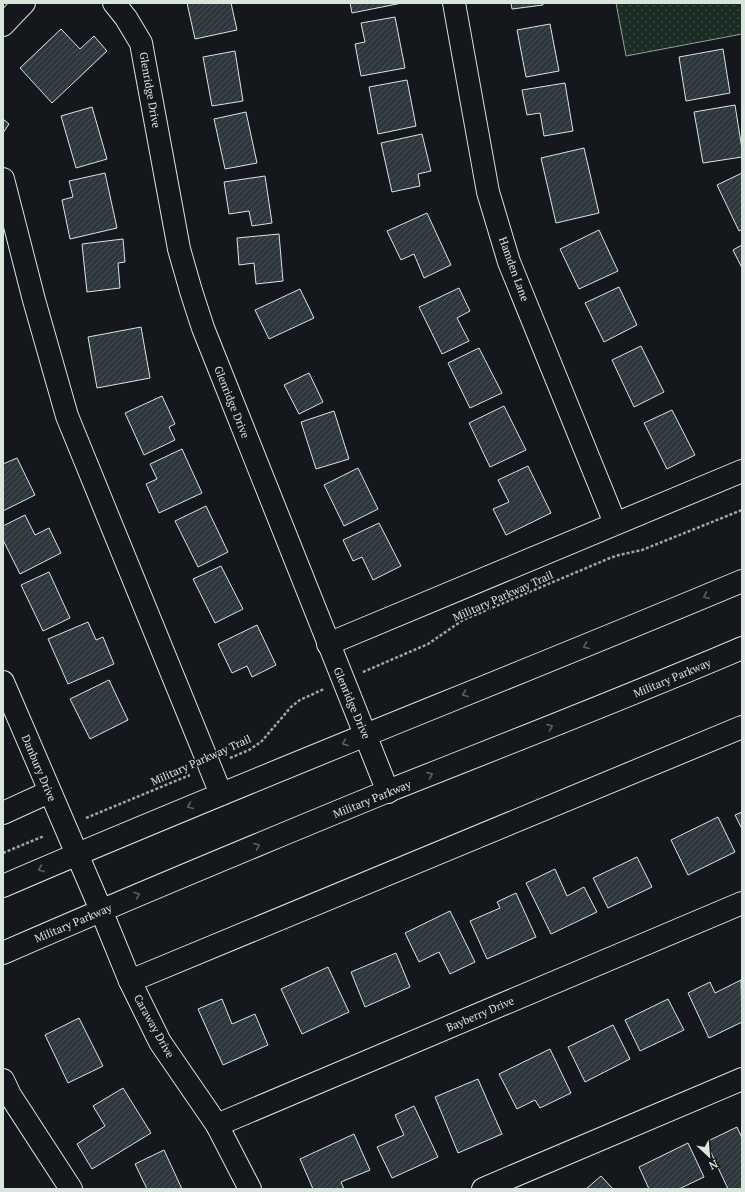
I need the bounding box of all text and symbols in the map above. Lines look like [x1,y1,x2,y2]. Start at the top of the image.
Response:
street label: Glenridge Drive [136,51,164,129]
street label: Hamden Lane [496,235,532,304]
street label: Glenridge Drive [211,364,253,441]
street label: Military Parkway Trail [451,568,555,624]
one-way arrow [703,591,710,599]
one-way arrow [582,641,589,649]
street label: Military Parkway [631,655,713,701]
street label: Glenridge Drive [331,665,374,742]
one-way arrow [462,690,469,698]
one-way arrow [547,724,554,732]
street label: Military Parkway Trail [149,732,253,788]
street label: Danbury Drive [19,733,60,804]
one-way arrow [341,738,349,746]
one-way arrow [426,772,433,780]
street label: Military Parkway [331,777,413,821]
one-way arrow [187,802,194,810]
one-way arrow [254,842,261,850]
one-way arrow [37,865,44,873]
one-way arrow [134,892,141,900]
street label: Military Parkway [32,900,114,946]
street label: Caraway Drive [131,992,177,1061]
street label: Bayberry Drive [444,993,517,1035]
north arrow [689,1136,729,1176]
text: N [706,1157,720,1173]

